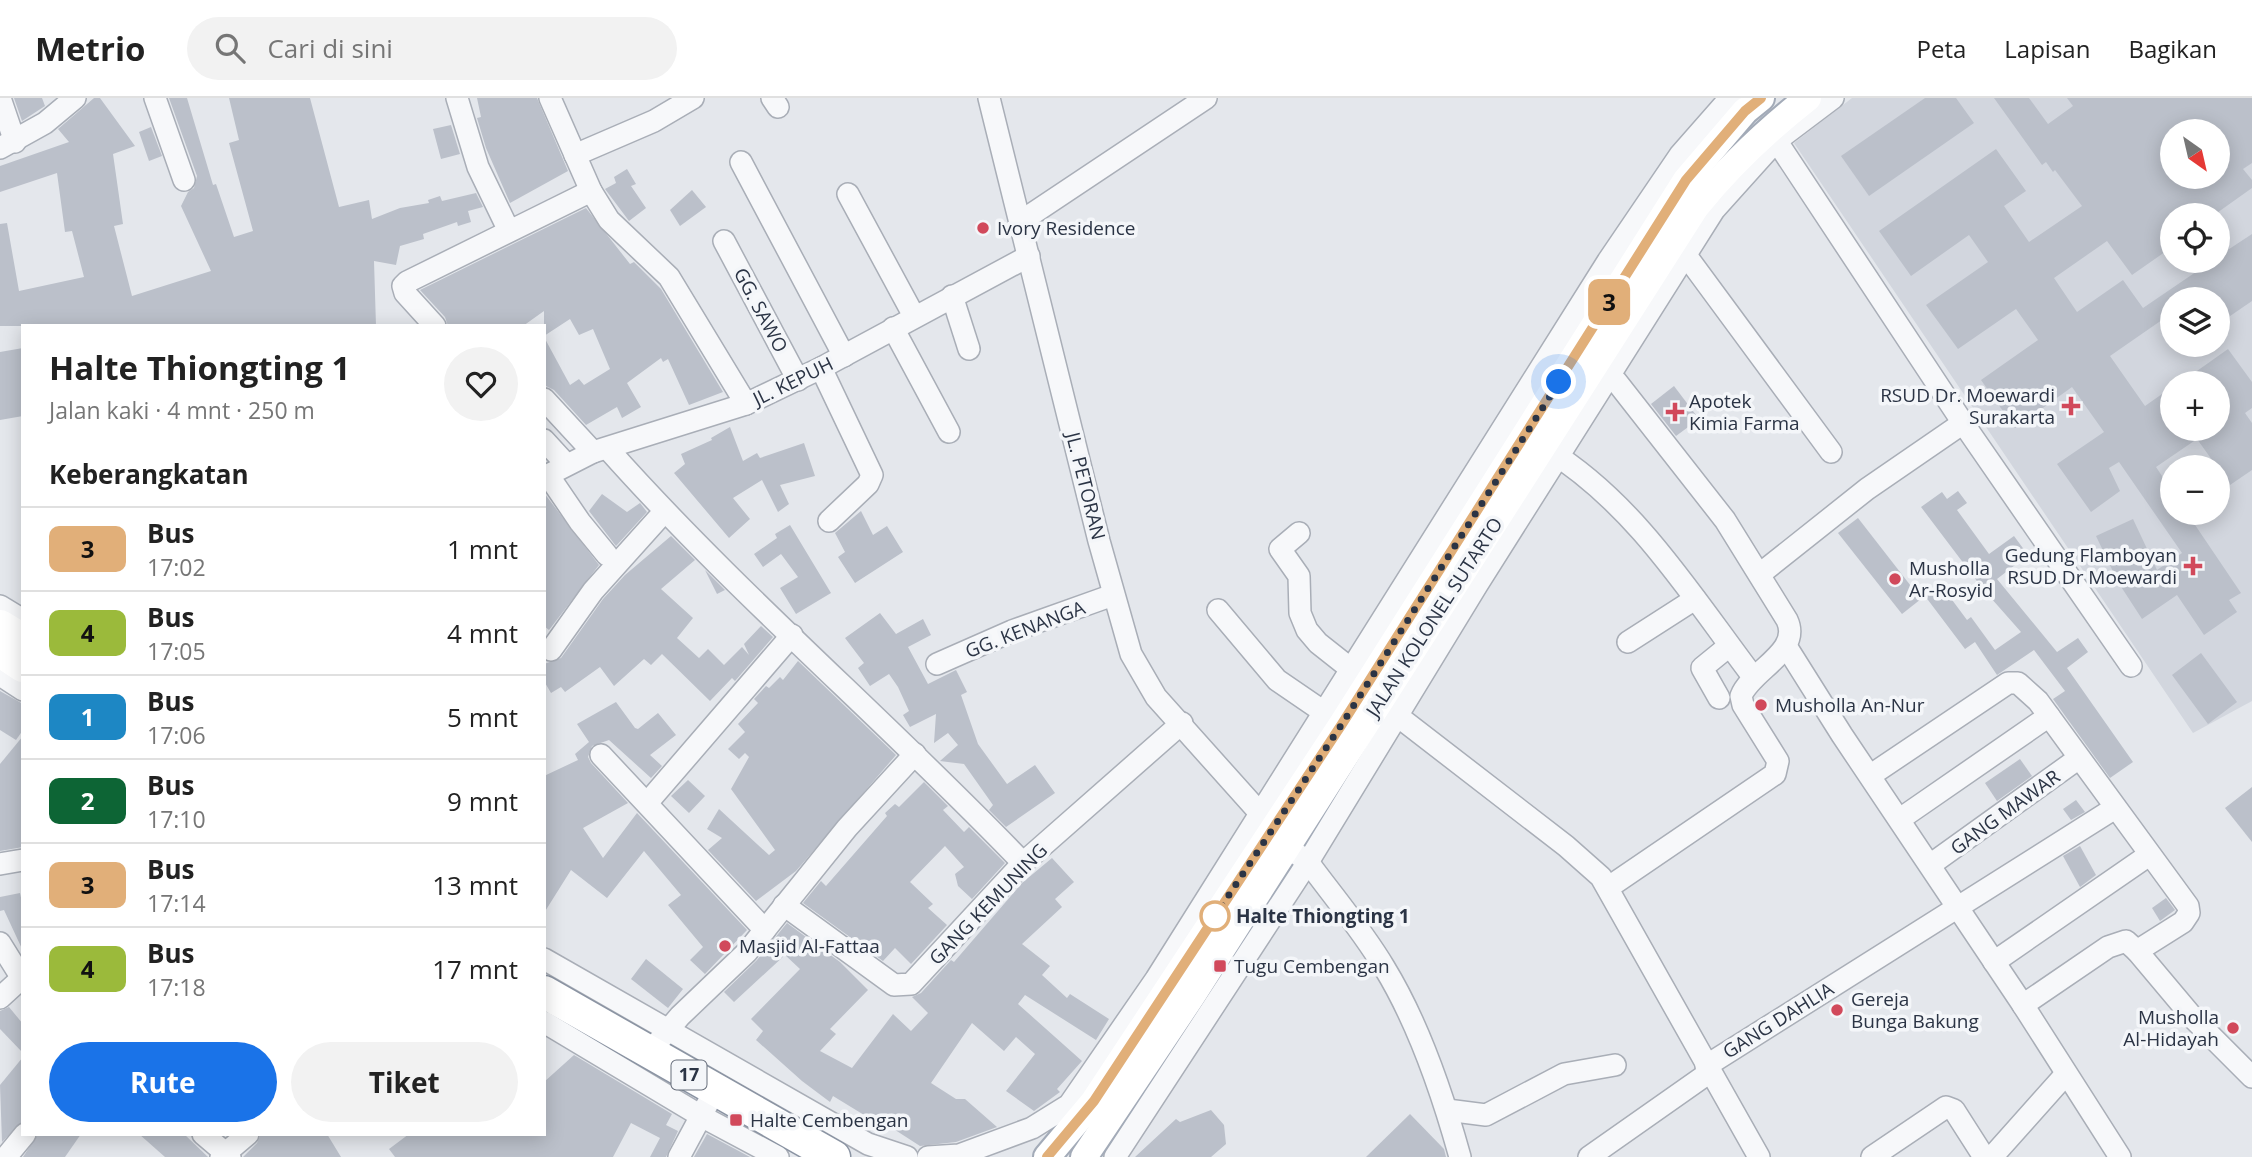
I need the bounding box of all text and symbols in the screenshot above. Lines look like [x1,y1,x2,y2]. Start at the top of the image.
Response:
search box [187,17,677,80]
text: Metrio [35,26,145,71]
icon: search [211,29,249,67]
text: Cari di sini [267,30,393,66]
text: Peta [1916,32,1966,65]
text: Lapisan [2004,32,2090,65]
text: Bagikan [2128,32,2217,65]
north arrow [2160,119,2230,189]
map controls [2160,119,2230,525]
button: locate [2160,203,2230,273]
place label: Ivory Residence [997,215,1135,241]
marker: Ivory Residence [975,220,991,236]
street label: GG. SAWO [728,263,794,357]
line badge: 3 [1586,279,1632,325]
text: 3 [1602,285,1616,318]
button: layers [2160,287,2230,357]
text: Halte Thiongting 1 [49,345,350,390]
button: heart [444,347,518,421]
street label: JL. KEPUH [747,350,838,413]
your location [1541,364,1576,399]
button: + [2160,371,2230,441]
place label: RSUD Dr. Moewardi Surakarta [1880,382,2055,430]
place label: Apotek Kimia Farma [1689,388,1800,436]
text: Jalan kaki · 4 mnt · 250 m [49,394,315,426]
marker: RSUD Dr. Moewardi Surakarta [2061,396,2081,416]
marker: Apotek Kimia Farma [1667,404,1683,420]
street label: JL. PETORAN [1060,427,1112,543]
button: − [2160,455,2230,525]
text: Keberangkatan [49,456,249,492]
street label: JALAN KOLONEL SUTARTO [1359,512,1508,723]
text: Bus [147,515,194,551]
text: 1 mnt [447,531,518,567]
text: 3 [81,532,94,565]
place label: Gedung Flamboyan RSUD Dr Moewardi [2005,542,2177,590]
text: 17:02 [147,551,206,583]
place label: Musholla Ar-Rosyid [1909,555,1993,603]
marker: Gedung Flamboyan RSUD Dr Moewardi [2183,556,2203,576]
marker: Musholla Ar-Rosyid [1887,571,1903,587]
street label: GG. KENANGA [961,594,1089,664]
text: Bus [147,599,194,635]
text: 4 mnt [447,615,518,651]
text: 4 [81,616,94,649]
text: 17:05 [147,635,206,667]
text: Bus [147,683,194,719]
place label: Musholla An-Nur [1775,692,1925,718]
marker: Musholla An-Nur [1753,697,1769,713]
text: 5 mnt [447,699,518,735]
text: 1 [81,700,94,733]
text: 17:06 [147,719,206,751]
street label: GANG MAWAR [1945,763,2065,861]
text: Bus [147,767,194,803]
text: 9 mnt [447,783,518,819]
text: 2 [81,784,94,817]
text: 17:10 [147,803,206,835]
street label: GANG KEMUNING [923,838,1053,970]
text: Bus [147,851,194,887]
text: 13 mnt [432,867,518,903]
text: 3 [81,868,94,901]
text: 17:14 [147,887,206,919]
marker: Halte Thiongting 1 [1200,901,1230,931]
place label: Halte Thiongting 1 [1236,903,1410,929]
place label: Masjid Al-Fattaa [739,933,880,959]
text: Bus [147,935,194,971]
marker: Masjid Al-Fattaa [717,938,733,954]
text: 17 mnt [432,951,518,987]
text: 4 [81,952,94,985]
place label: Tugu Cembengan [1234,953,1390,979]
marker: Tugu Cembengan [1212,958,1228,974]
text: 17:18 [147,971,206,1003]
street label: GANG DAHLIA [1718,976,1838,1064]
place label: Gereja Bunga Bakung [1851,986,1979,1034]
marker: Gereja Bunga Bakung [1829,1002,1845,1018]
place label: Musholla Al-Hidayah [2123,1004,2219,1052]
marker: Musholla Al-Hidayah [2225,1020,2241,1036]
button: Rute [49,1042,277,1122]
button: Tiket [291,1042,518,1122]
road number: 17 [672,1060,706,1090]
place label: Halte Cembengan [750,1107,908,1133]
marker: Halte Cembengan [728,1112,744,1128]

